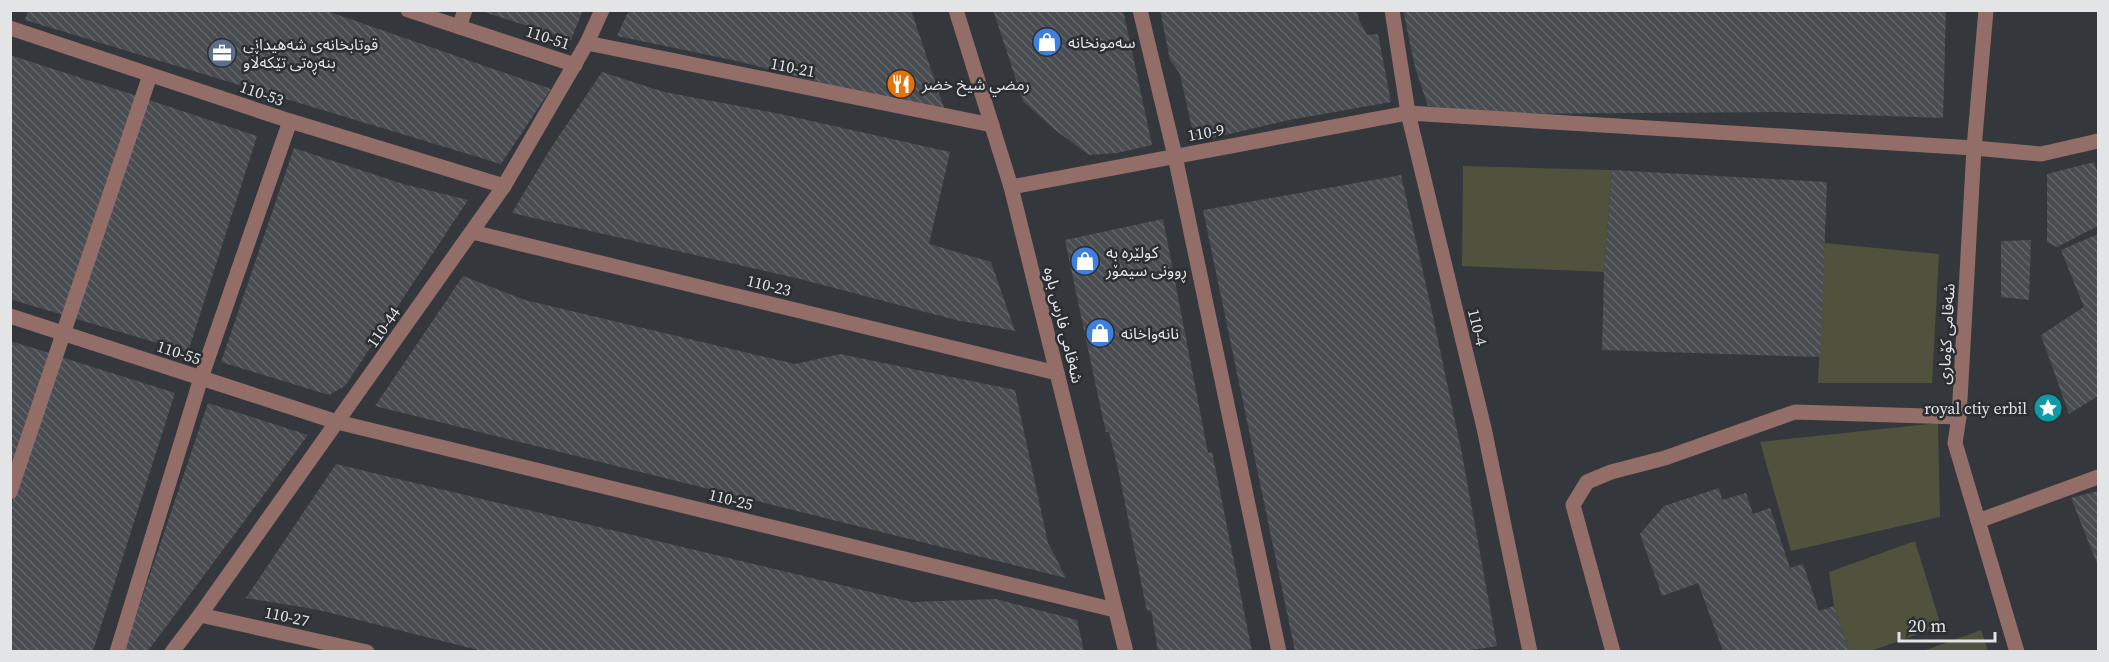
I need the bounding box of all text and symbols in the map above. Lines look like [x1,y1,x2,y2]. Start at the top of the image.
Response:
street label: 110-51 [523,20,573,54]
shop icon: سەمونخانە [1031,26,1063,58]
place label: سەمونخانە [1068,31,1136,53]
place label: قوتابخانەی شەهیدانی بنەڕەتی تێکەڵاو [243,33,378,76]
office icon: قوتابخانەی شەهیدانی بنەڕەتی تێکەڵاو [206,37,238,69]
street label: 110-21 [769,52,817,82]
restaurant icon: رمضي شيخ خضر [885,68,917,100]
place label: رمضي شيخ خضر [921,73,1030,97]
street label: 110-53 [237,75,287,111]
street label: 110-9 [1186,118,1226,146]
place label: کولێرە بە ڕوونی سیمۆر [1105,241,1187,284]
shop icon: کولێرە بە ڕوونی سیمۆر [1069,245,1101,277]
street label: شەقامی فارس باوە [1039,265,1089,385]
street label: 110-23 [745,269,793,301]
street label: شەقامی کۆماری [1932,283,1960,385]
street label: 110-44 [361,302,405,352]
street label: 110-4 [1463,306,1493,348]
shop icon: نانەواخانە [1084,317,1116,349]
place label: نانەواخانە [1121,322,1179,344]
street label: 110-55 [154,335,204,369]
place icon: royal ctiy erbil [2032,392,2064,424]
place label: royal ctiy erbil [1924,397,2027,419]
street label: 110-25 [707,483,755,515]
street label: 110-27 [263,601,311,631]
scale bar [1899,605,1995,643]
text: 20 m [1908,613,1946,638]

